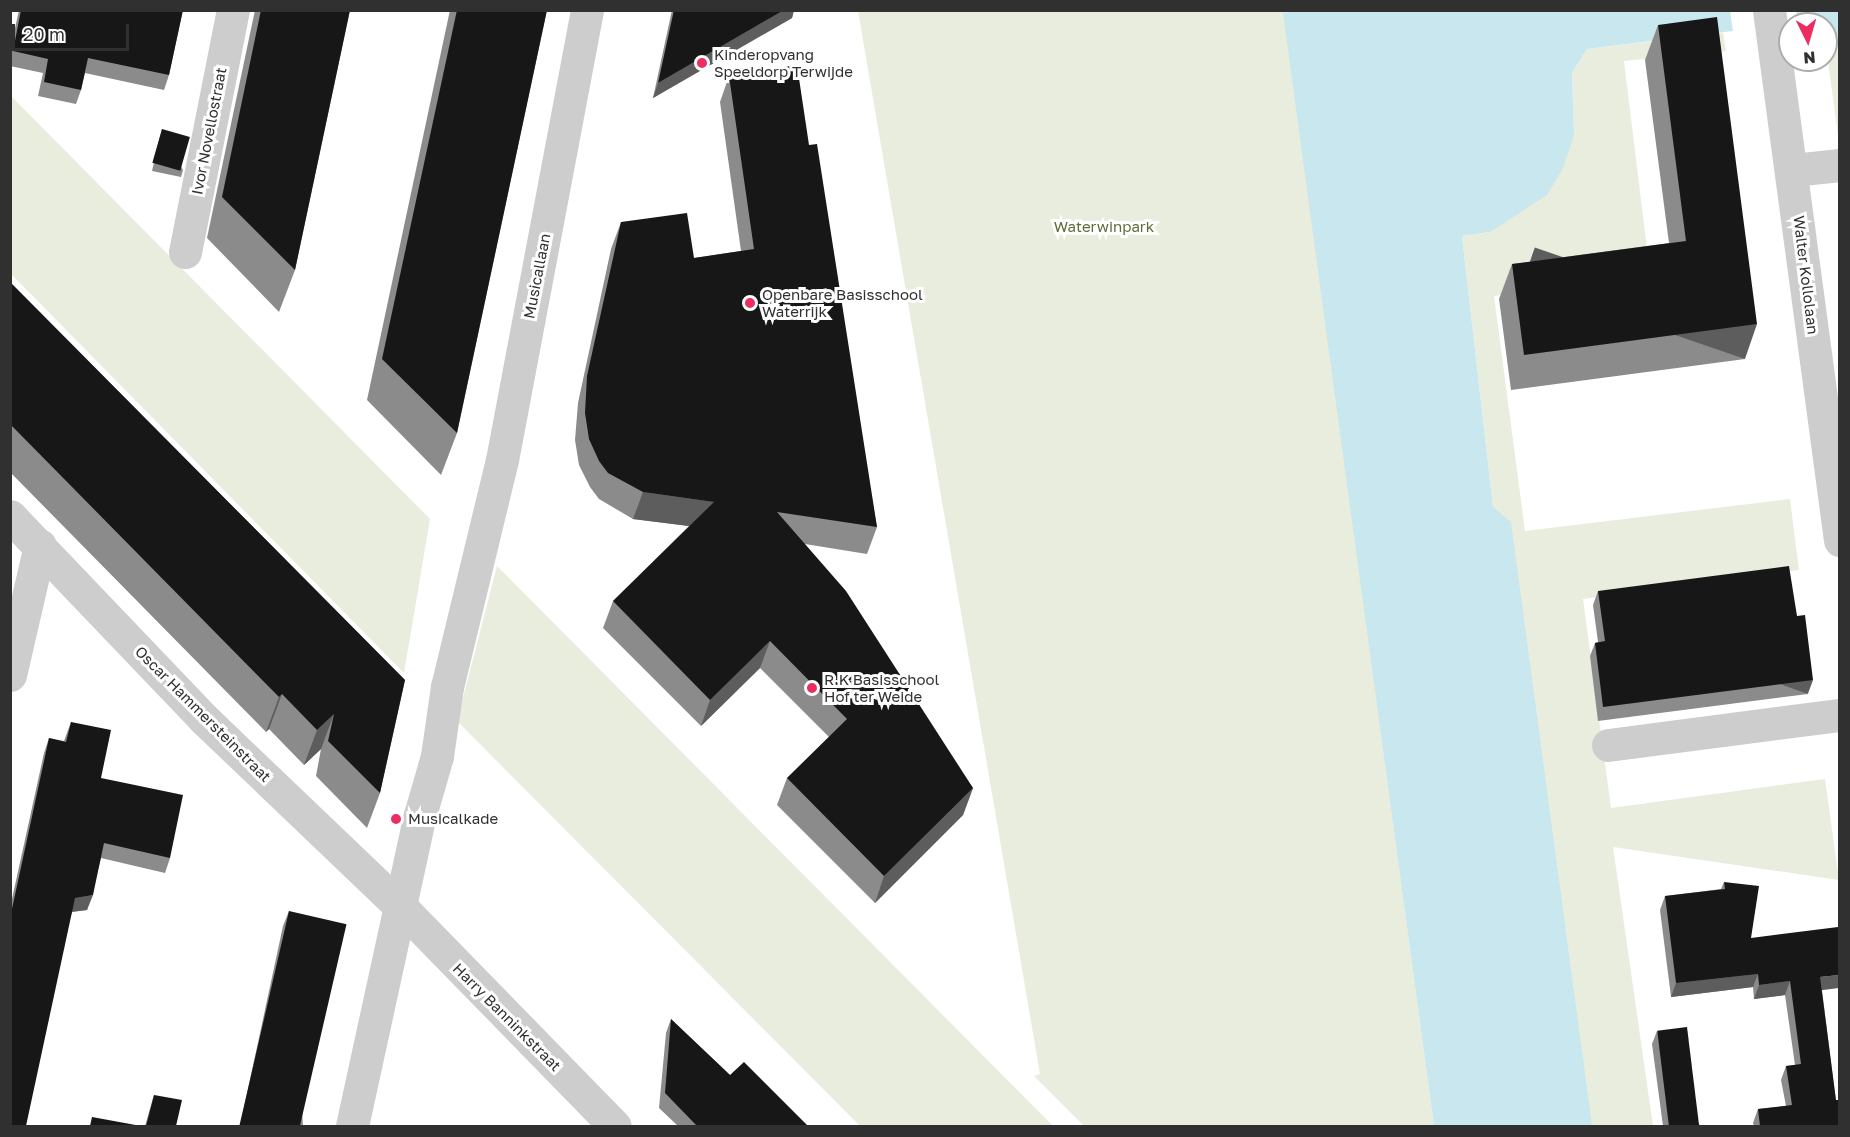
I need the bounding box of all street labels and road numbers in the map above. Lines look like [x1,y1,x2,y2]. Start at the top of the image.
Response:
street label: Ivor Novellostraat [188,66,230,196]
street label: Walter Kollolaan [1790,215,1822,335]
street label: Musicallaan [520,232,554,320]
street label: Oscar Hammersteinstraat [131,642,275,786]
street label: Harry Banninkstraat [449,959,565,1075]

